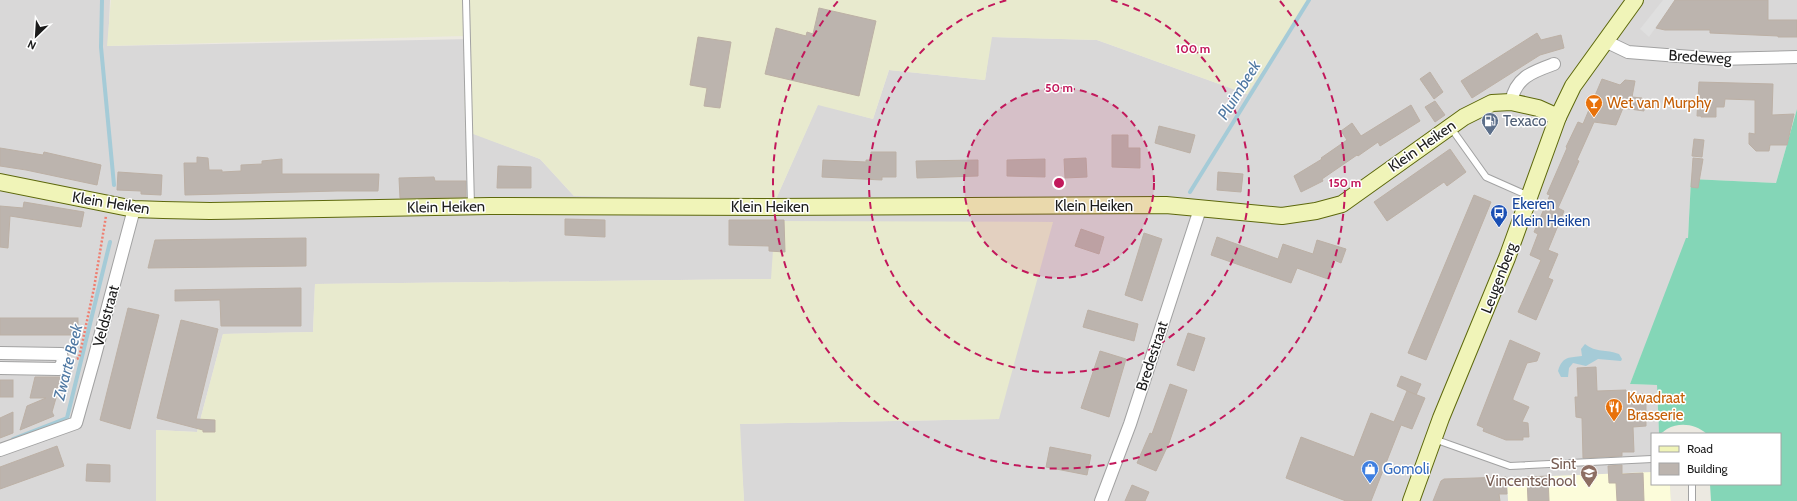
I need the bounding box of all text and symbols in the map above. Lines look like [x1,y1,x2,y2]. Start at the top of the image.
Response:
north arrow [16,16,56,56]
text: N [25,37,38,53]
text: 100 m [1176,41,1210,56]
street label: Bredeweg [1668,46,1732,68]
water label: Pluimbeek [1213,56,1265,123]
text: 50 m [1045,80,1073,95]
bar icon: Wet van Murphy [1584,93,1604,118]
place label: Wet van Murphy [1607,94,1712,112]
fuel station icon: Texaco [1480,111,1500,136]
place label: Texaco [1503,112,1547,130]
street label: Klein Heiken [1385,116,1459,176]
text: 150 m [1329,175,1361,190]
centre of rings [1052,176,1066,190]
street label: Klein Heiken [71,188,151,218]
place label: Ekeren Klein Heiken [1512,195,1590,230]
street label: Klein Heiken [407,197,485,217]
street label: Klein Heiken [1055,197,1133,215]
street label: Klein Heiken [731,198,809,216]
bus stop icon: Ekeren Klein Heiken [1489,203,1509,228]
street label: Leugenberg [1477,239,1521,316]
street label: Veldstraat [89,283,123,349]
street label: Bredestraat [1132,319,1172,393]
water label: Zwarte Beek [49,321,87,403]
place label: Kwadraat Brasserie [1627,389,1685,424]
restaurant icon: Kwadraat Brasserie [1604,397,1624,422]
legend [1651,433,1781,485]
text: Road [1687,441,1713,456]
place label: Sint Vincentschool [1486,455,1576,490]
shop icon: Gomoli [1360,459,1380,484]
place label: Gomoli [1383,460,1429,478]
text: Building [1687,461,1729,476]
school or university icon: Sint Vincentschool [1579,463,1599,488]

